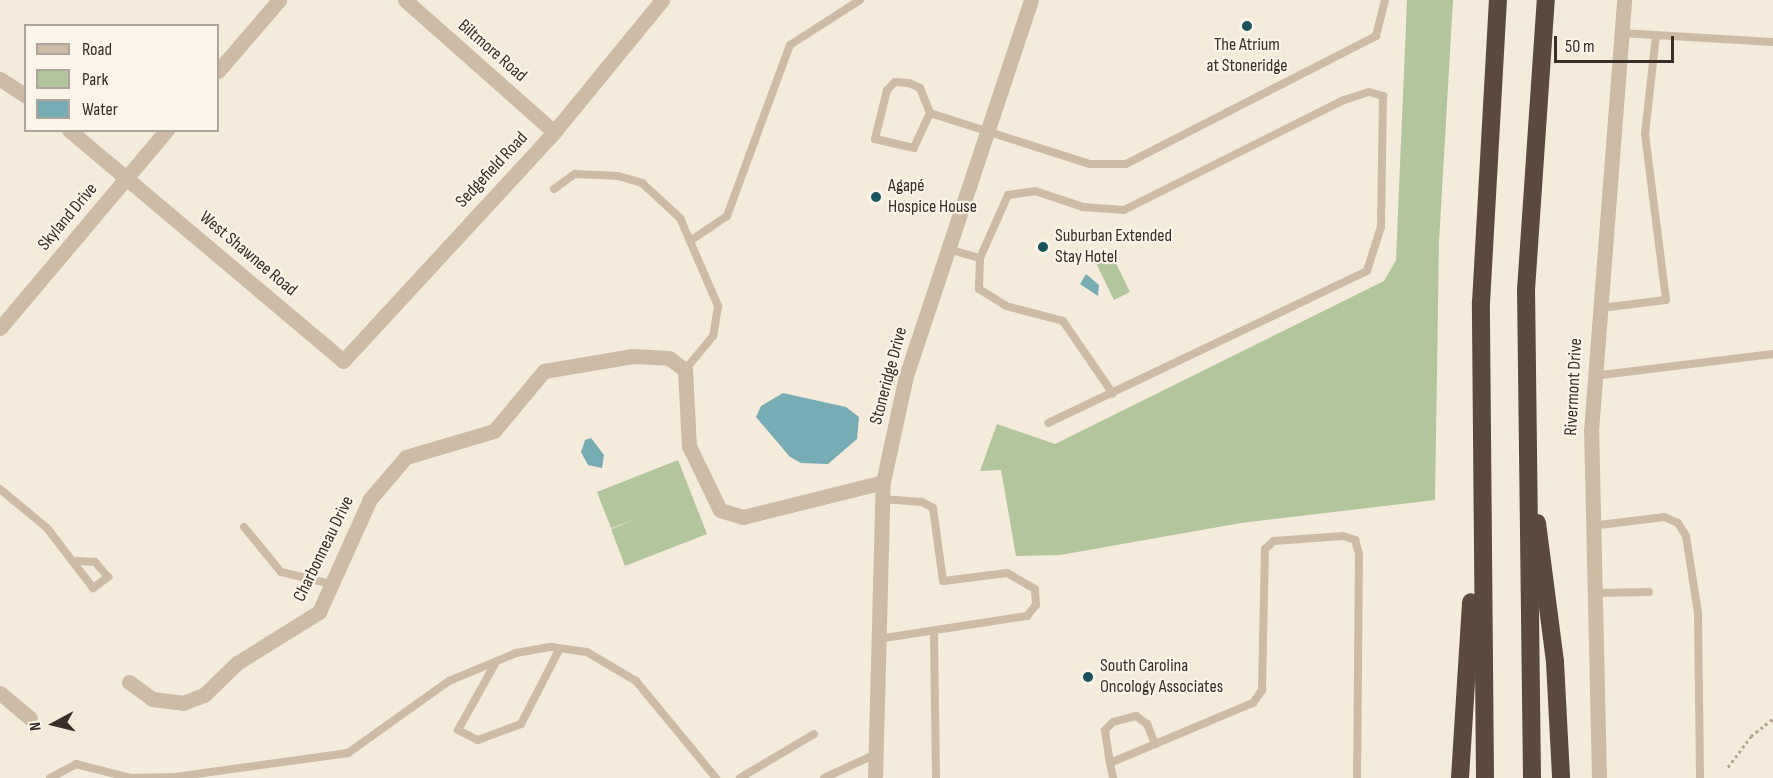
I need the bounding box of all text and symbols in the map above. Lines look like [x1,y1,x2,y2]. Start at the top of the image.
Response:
street label: Biltmore Road [453,15,531,87]
marker: The Atrium at Stoneridge [1240,19,1254,33]
legend [24,24,219,132]
scale bar [1557,24,1677,62]
place label: The Atrium at Stoneridge [1206,35,1288,78]
text: 50 m [1565,36,1595,57]
text: Road [82,39,112,60]
text: Park [82,69,108,90]
text: Water [82,99,118,120]
street label: Sedgefield Road [452,128,532,212]
place label: Agapé Hospice House [888,176,977,219]
street label: Skyland Drive [34,179,102,255]
marker: Agapé Hospice House [869,190,883,204]
street label: West Shawnee Road [195,207,301,301]
place label: Suburban Extended Stay Hotel [1055,226,1172,268]
marker: Suburban Extended Stay Hotel [1036,240,1050,254]
street label: Stoneridge Drive [866,325,912,427]
street label: Rivermont Drive [1561,338,1587,436]
street label: Charbonneau Drive [289,493,359,605]
place label: South Carolina Oncology Associates [1100,656,1223,698]
marker: South Carolina Oncology Associates [1081,670,1095,684]
north arrow [24,694,84,754]
text: N [26,721,46,732]

